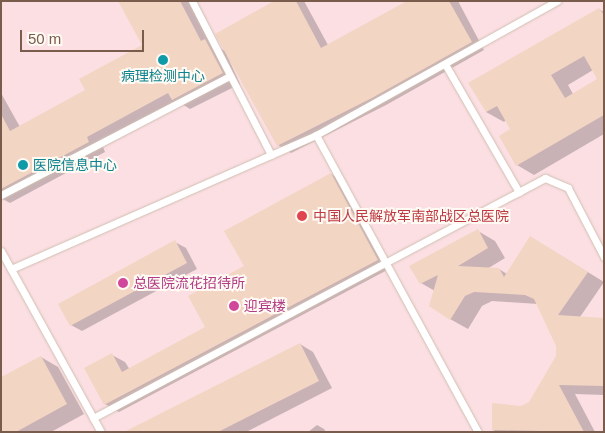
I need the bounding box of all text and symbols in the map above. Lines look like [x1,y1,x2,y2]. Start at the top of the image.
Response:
scale bar [22,20,146,52]
text: 50 m [28,30,61,47]
marker: 病理检测中心 [157,54,169,66]
place label: 病理检测中心 [121,68,205,84]
place label: 医院信息中心 [33,157,117,173]
marker: 医院信息中心 [17,159,29,171]
place label: 中国人民解放军南部战区总医院 [313,208,509,224]
marker: 中国人民解放军南部战区总医院 [295,209,309,223]
place label: 总医院流花招待所 [133,275,245,291]
marker: 总医院流花招待所 [117,277,129,289]
place label: 迎宾楼 [244,298,286,314]
marker: 迎宾楼 [228,300,240,312]

